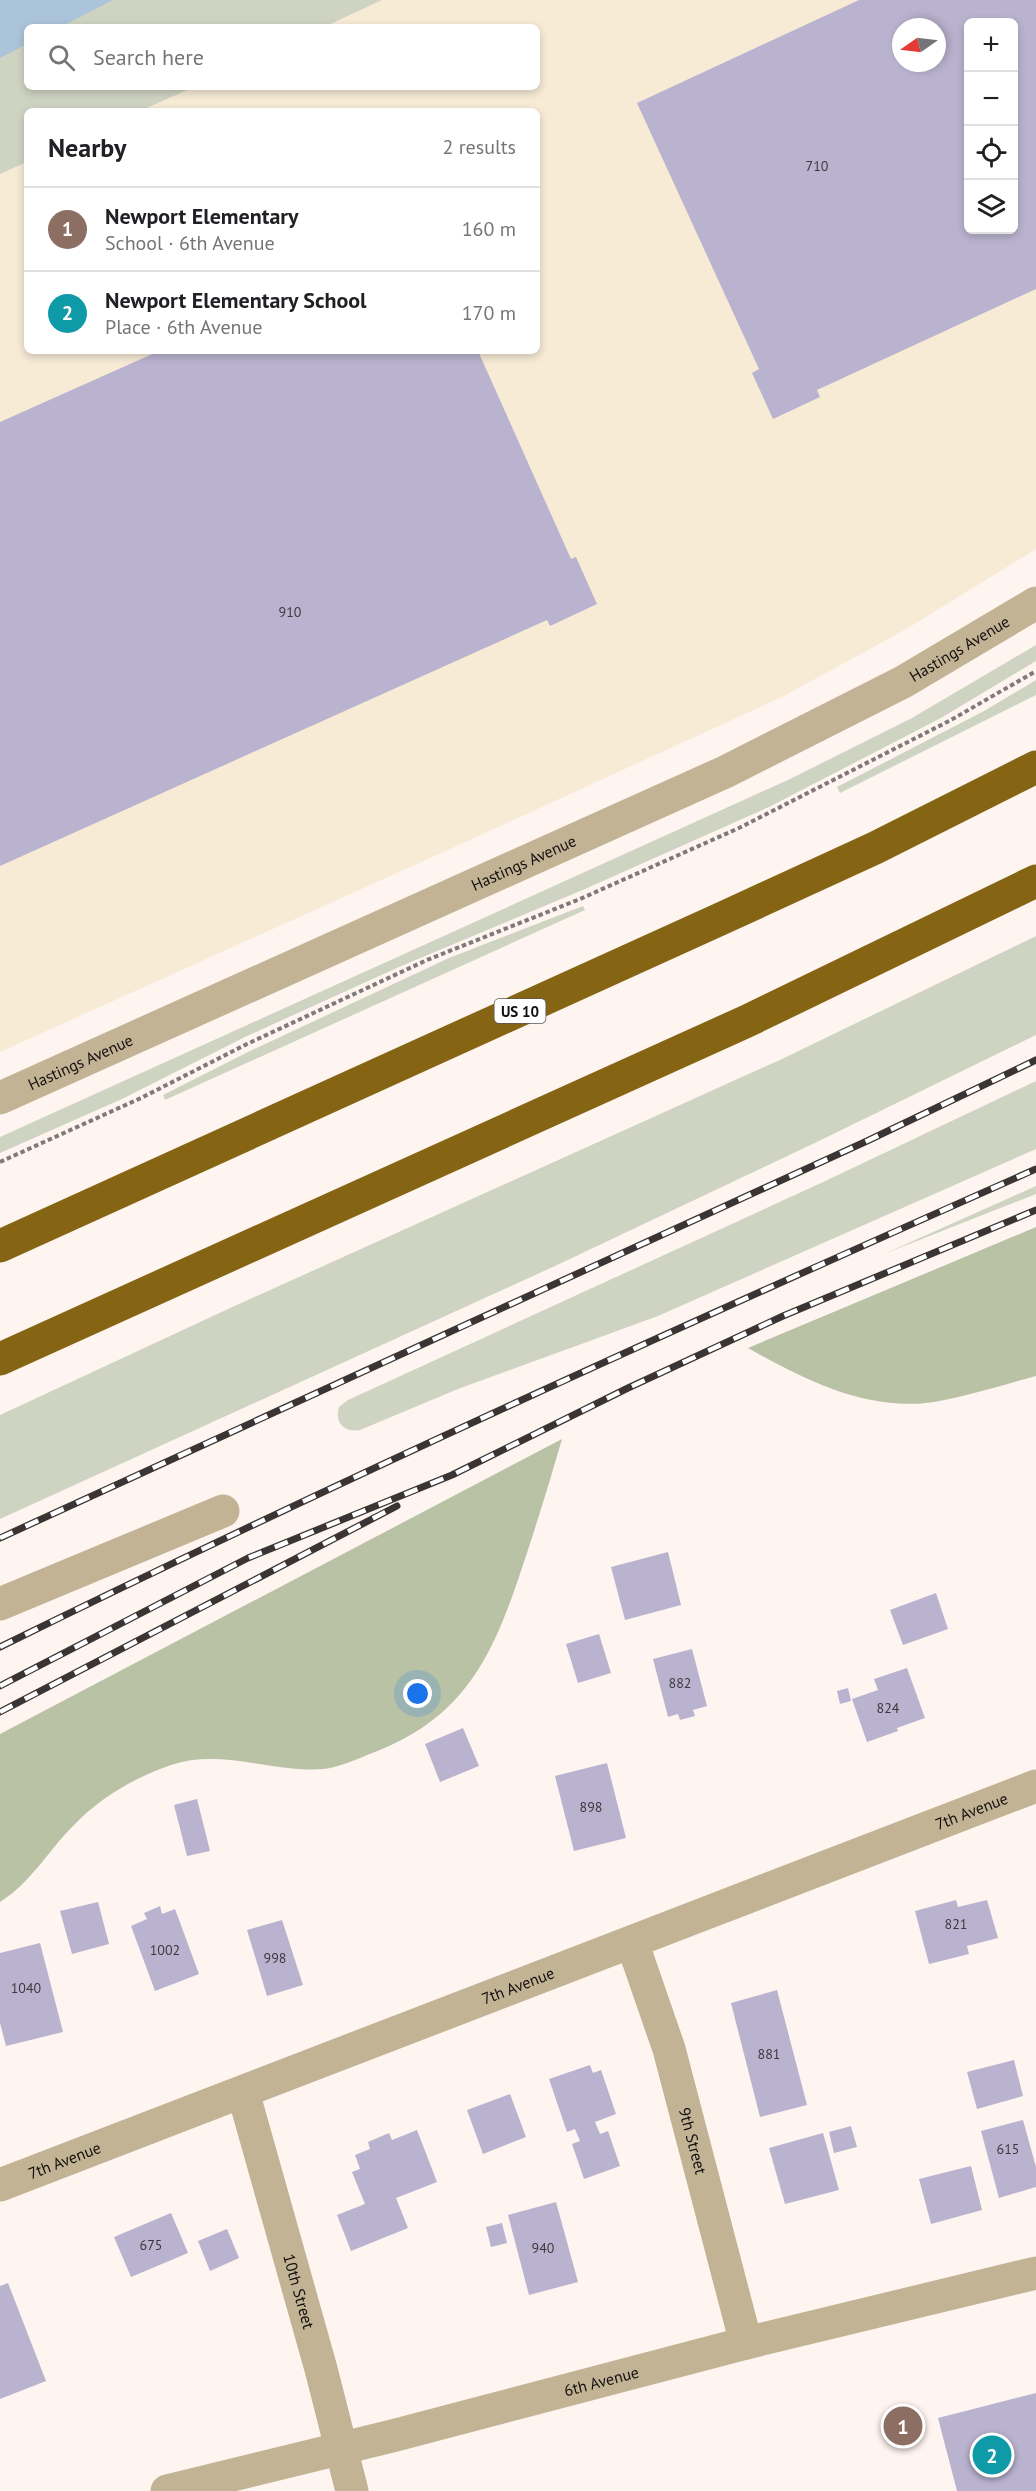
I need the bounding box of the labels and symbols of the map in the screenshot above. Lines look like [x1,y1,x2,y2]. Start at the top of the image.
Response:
north arrow [892,18,946,72]
house number: 710 [806,157,829,175]
house number: 910 [279,603,302,621]
street label: Hastings Avenue [906,611,1013,686]
street label: Hastings Avenue [468,830,579,895]
road number: US 10 [494,999,546,1023]
street label: Hastings Avenue [25,1030,136,1094]
house number: 882 [669,1674,691,1692]
your location [403,1679,432,1708]
house number: 824 [877,1699,900,1717]
street label: 7th Avenue [932,1788,1011,1834]
house number: 898 [580,1798,602,1816]
house number: 821 [945,1915,967,1933]
house number: 1002 [150,1941,180,1959]
house number: 998 [264,1949,286,1967]
street label: 7th Avenue [479,1962,557,2009]
house number: 1040 [11,1979,42,1997]
house number: 881 [758,2045,780,2063]
street label: 9th Street [675,2105,711,2177]
street label: 7th Avenue [25,2137,104,2183]
house number: 615 [997,2140,1019,2158]
house number: 675 [140,2236,162,2254]
house number: 940 [532,2239,555,2257]
street label: 10th Street [279,2252,319,2332]
street label: 6th Avenue [562,2362,641,2400]
pin: 1 [884,2404,922,2448]
pin: 2 [972,2432,1012,2478]

